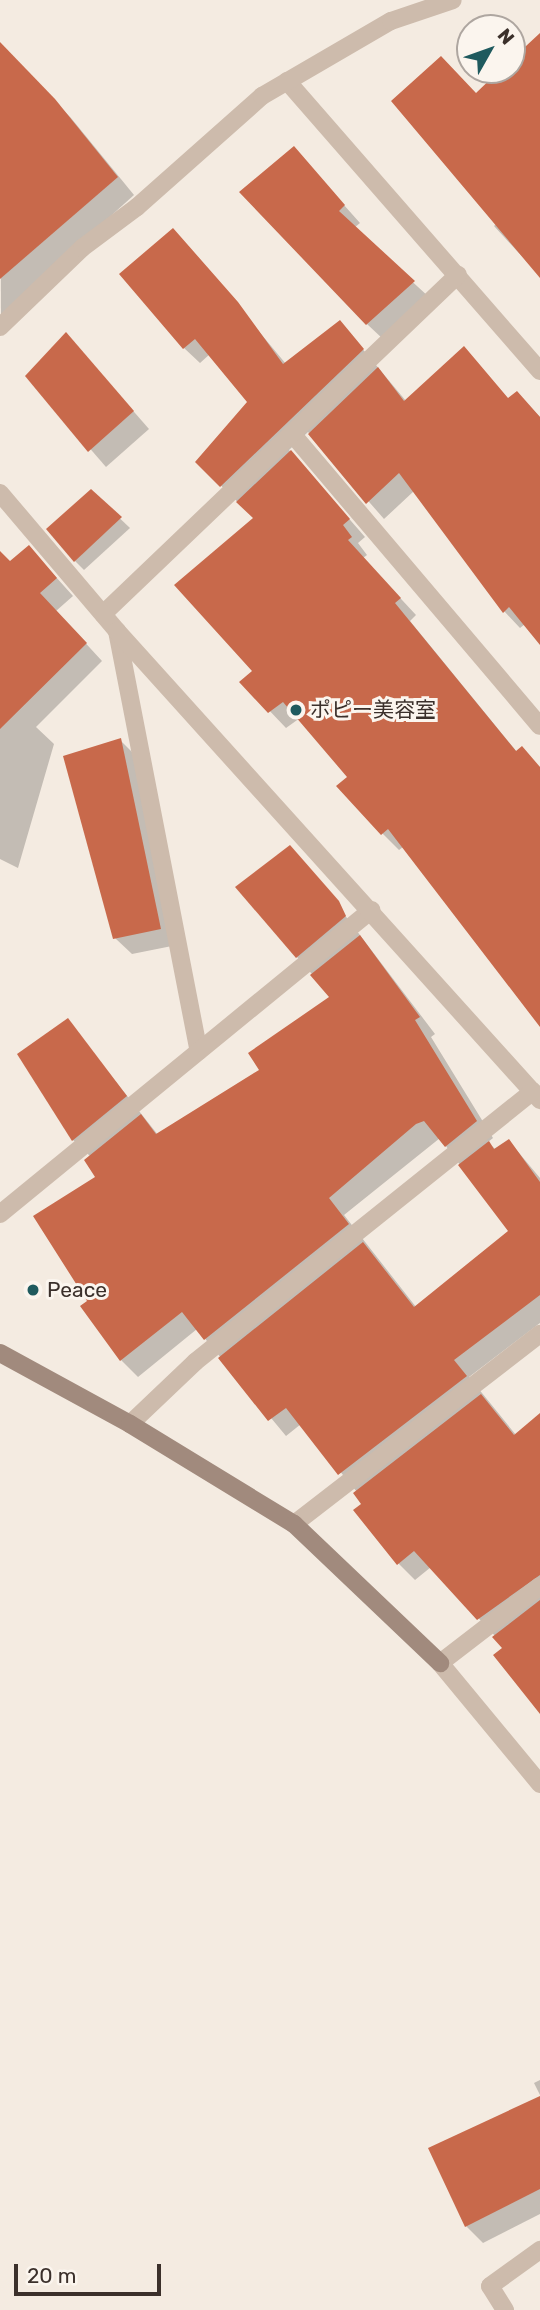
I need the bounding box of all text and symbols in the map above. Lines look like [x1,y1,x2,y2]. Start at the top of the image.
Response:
north arrow [456,14,526,84]
text: N [493,24,519,49]
place label: ポピー美容室 [310,697,436,723]
marker: ポピー美容室 [288,702,304,718]
place label: Peace [47,1277,107,1303]
marker: Peace [25,1282,41,1298]
scale bar [18,2250,164,2294]
text: 20 m [27,2263,76,2288]

